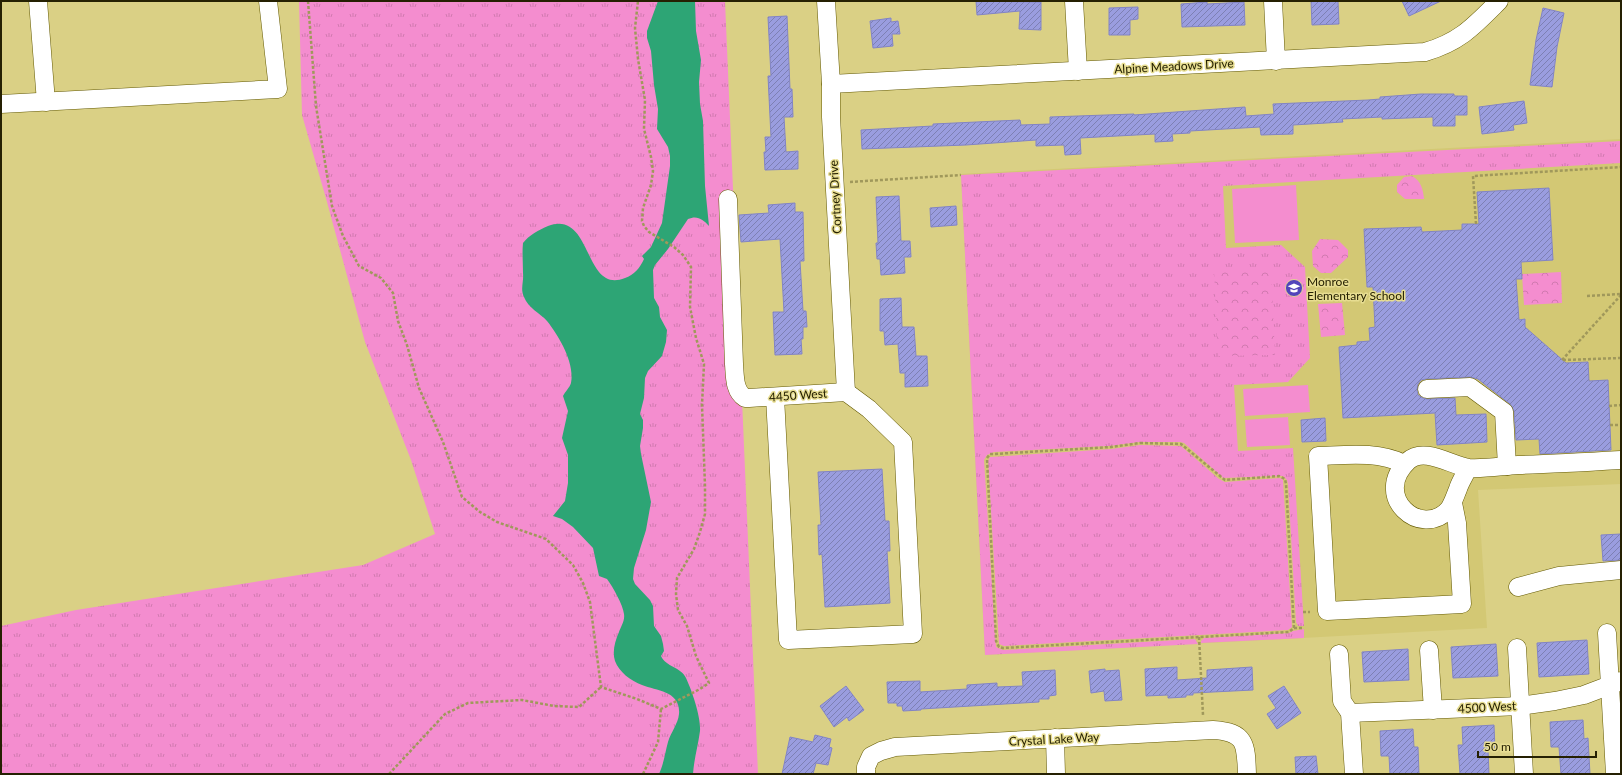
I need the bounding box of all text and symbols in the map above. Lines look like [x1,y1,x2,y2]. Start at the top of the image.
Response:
street label: Alpine Meadows Drive [1114,55,1234,77]
street label: Cortney Drive [826,160,844,234]
place label: Monroe Elementary School [1307,274,1405,303]
school or university icon: Monroe Elementary School [1284,278,1304,298]
street label: 4450 West [768,385,828,405]
street label: 4500 West [1457,698,1517,716]
street label: Crystal Lake Way [1008,729,1100,749]
scale bar [1478,733,1596,759]
text: 50 m [1484,739,1511,754]

